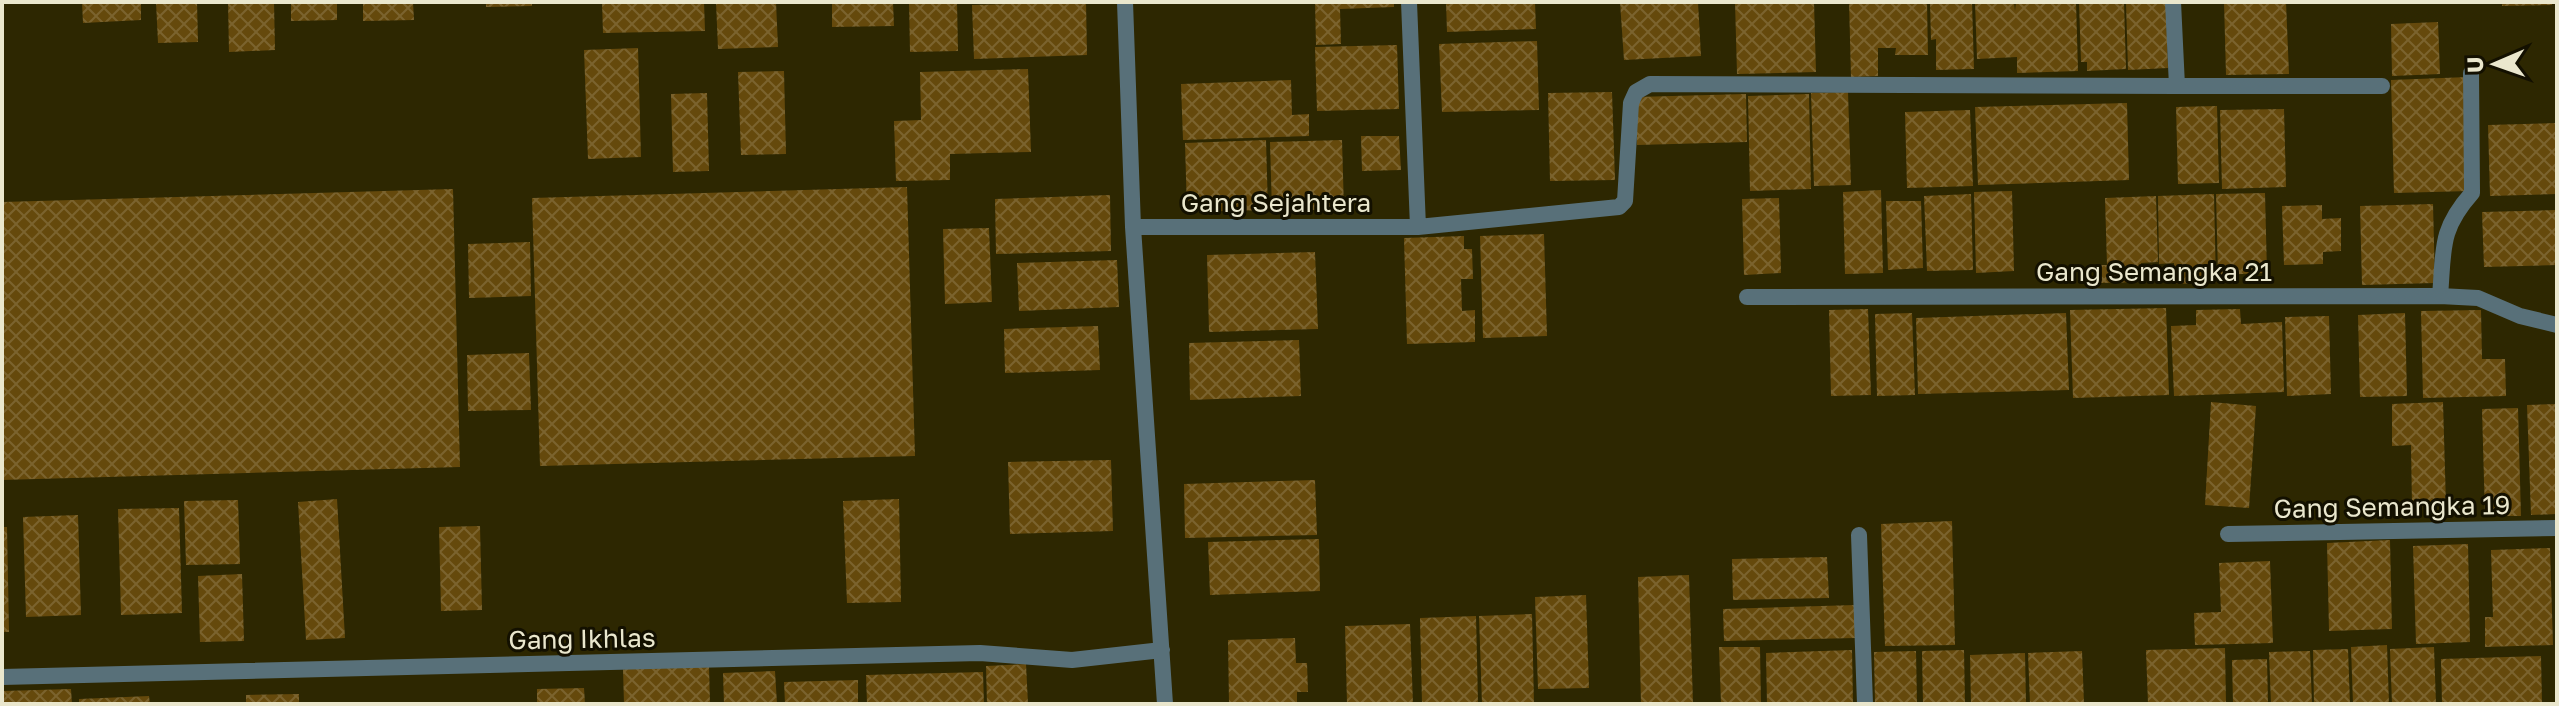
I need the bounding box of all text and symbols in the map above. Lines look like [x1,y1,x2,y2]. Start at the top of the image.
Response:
north arrow [2455,24,2535,104]
text: U [2461,56,2488,73]
street label: Gang Sejahtera [1181,187,1371,218]
street label: Gang Semangka 21 [2036,256,2272,287]
street label: Gang Semangka 19 [2273,489,2511,524]
street label: Gang Ikhlas [508,622,656,655]

